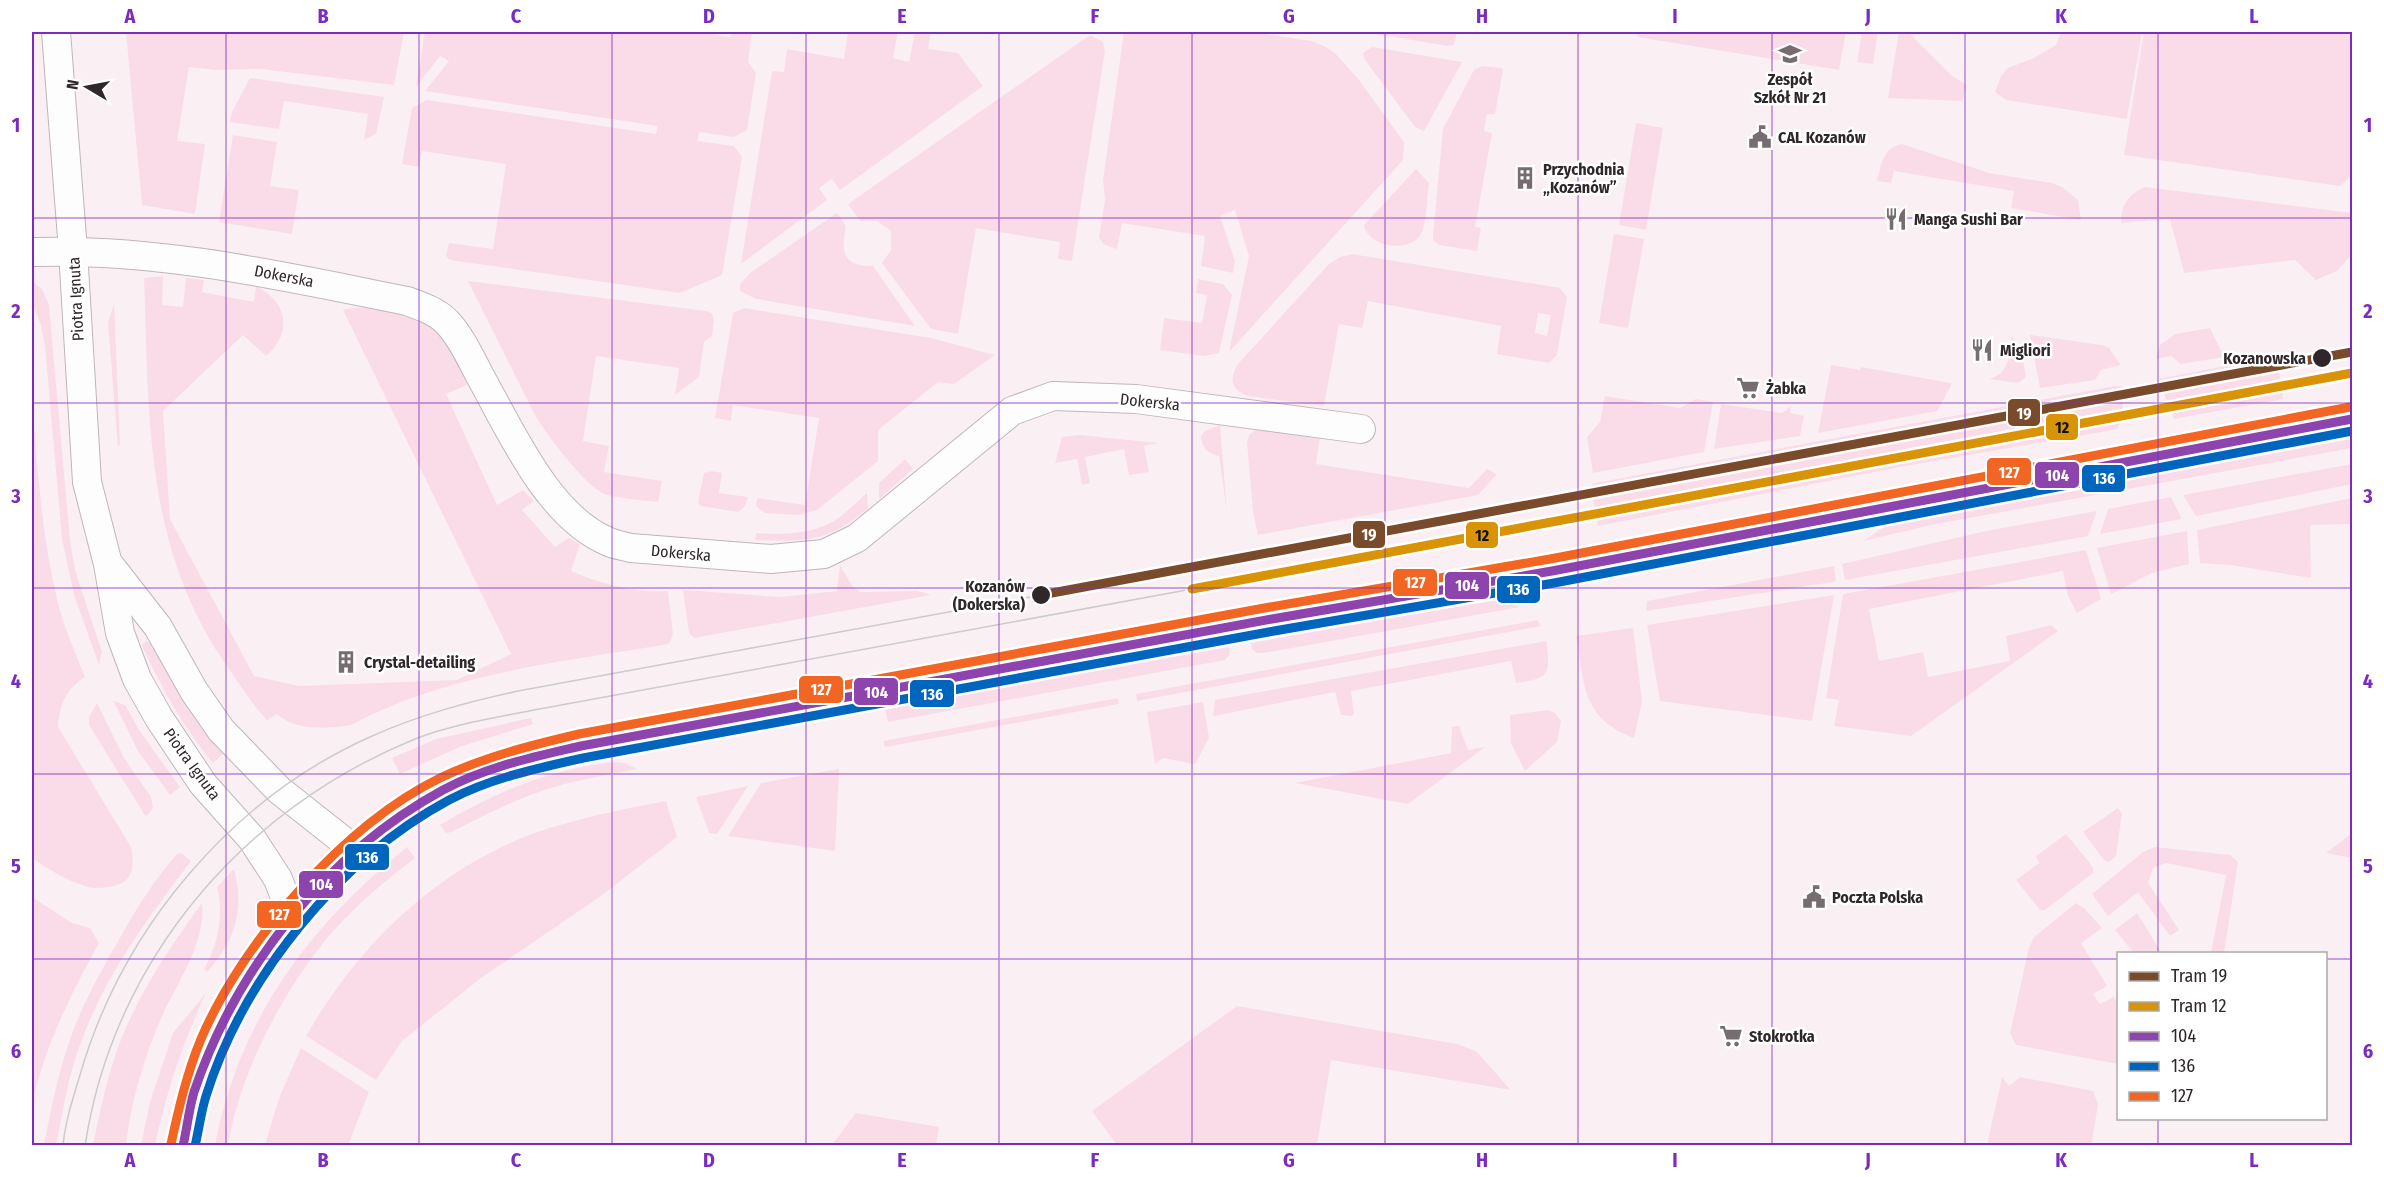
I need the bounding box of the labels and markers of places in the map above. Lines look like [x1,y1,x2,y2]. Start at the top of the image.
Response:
school or university icon: Zespół Szkół Nr 21 [1777,41,1803,67]
place label: Zespół Szkół Nr 21 [1754,70,1826,107]
public building icon: CAL Kozanów [1747,124,1773,150]
place label: CAL Kozanów [1778,128,1866,147]
place label: Przychodnia „Kozanów” [1543,160,1624,197]
building icon: Przychodnia „Kozanów” [1512,165,1538,191]
restaurant icon: Manga Sushi Bar [1883,206,1909,232]
place label: Manga Sushi Bar [1914,210,2023,229]
restaurant icon: Migliori [1969,337,1995,363]
place label: Migliori [2000,341,2051,360]
marker: Kozanowska [2311,347,2333,369]
place label: Kozanowska [2223,349,2306,368]
supermarket icon: Żabka [1735,375,1761,401]
place label: Żabka [1766,379,1806,398]
place label: Kozanów (Dokerska) [953,577,1025,614]
marker: Kozanów (Dokerska) [1030,584,1052,606]
building icon: Crystal-detailing [333,649,359,675]
place label: Crystal-detailing [364,653,475,672]
public building icon: Poczta Polska [1801,884,1827,910]
place label: Poczta Polska [1832,888,1923,907]
supermarket icon: Stokrotka [1718,1023,1744,1049]
place label: Stokrotka [1749,1027,1815,1046]

